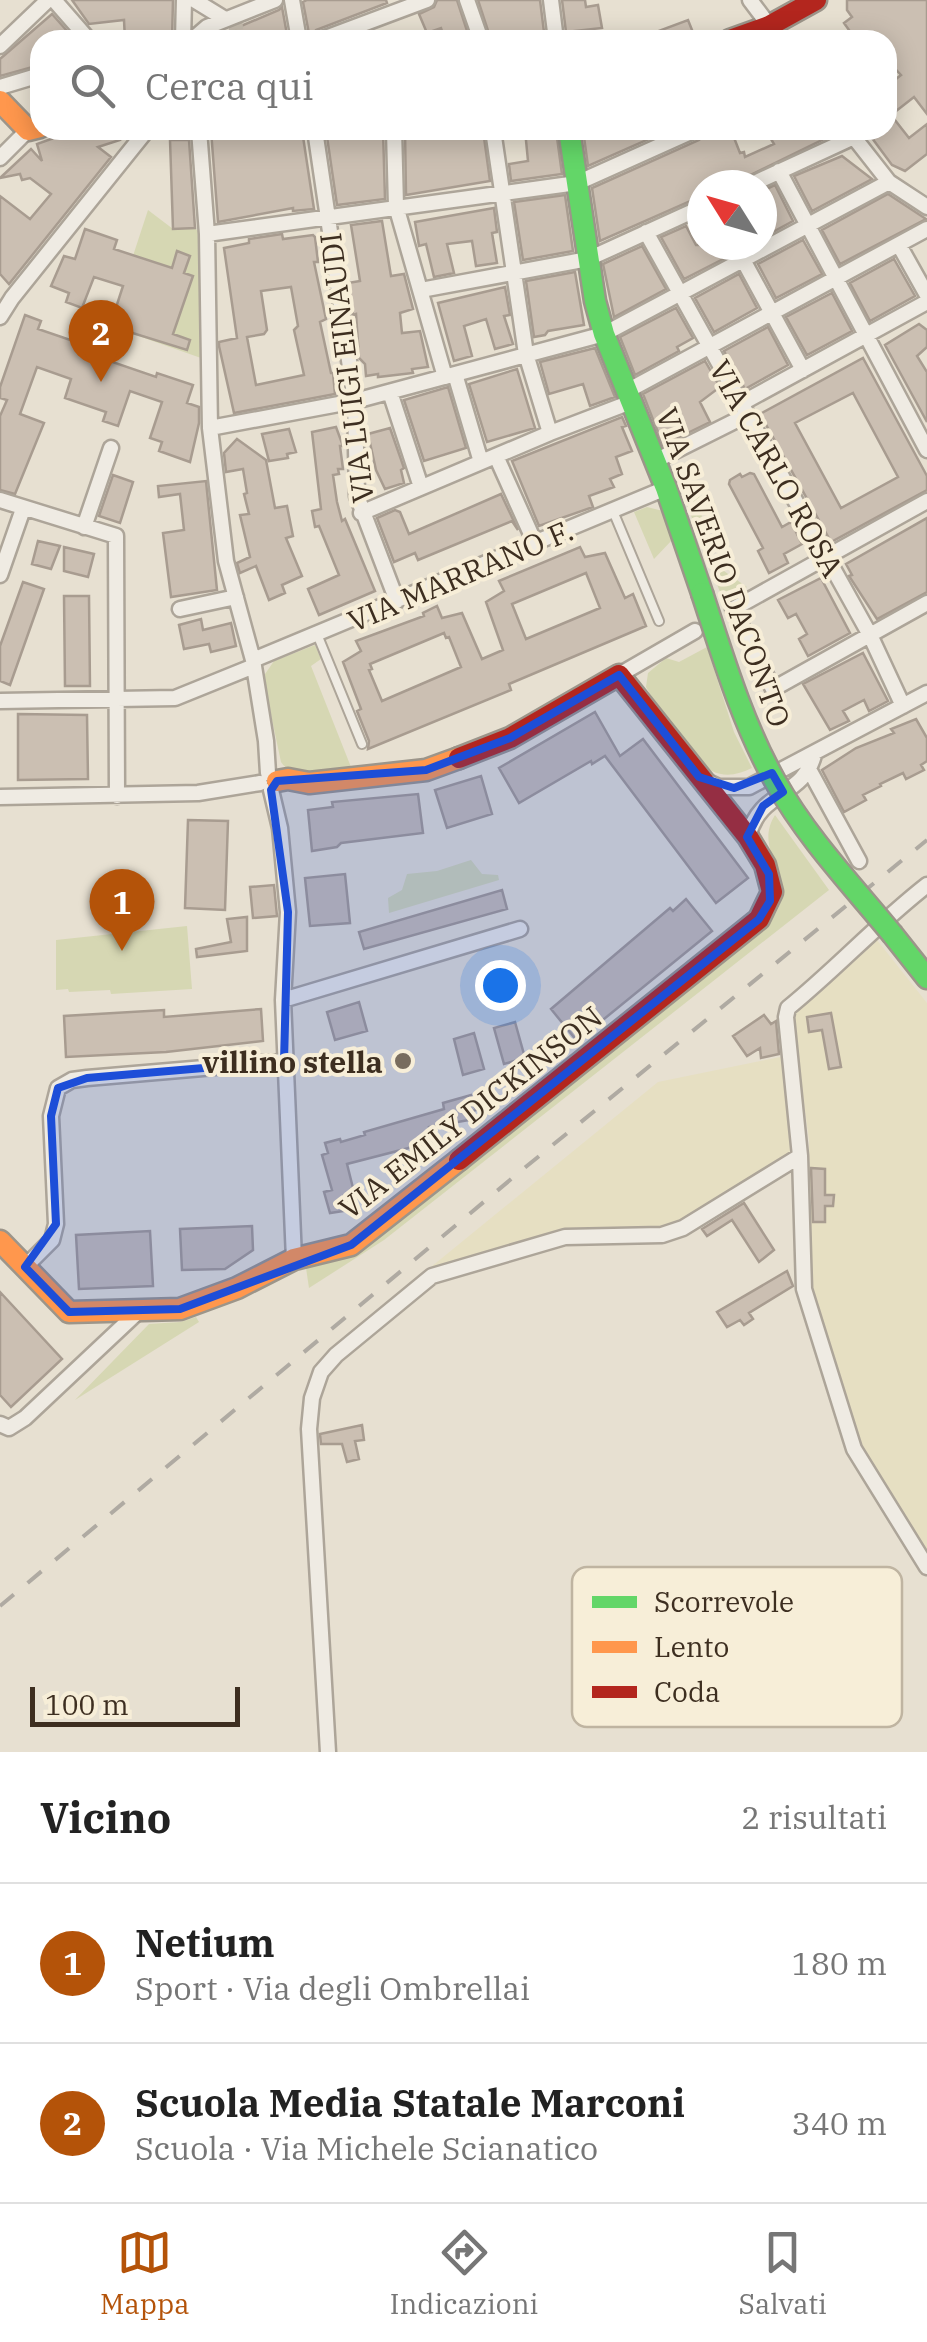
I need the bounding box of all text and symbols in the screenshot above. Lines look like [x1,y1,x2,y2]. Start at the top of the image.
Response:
search box [30,30,897,140]
icon: search [65,58,120,113]
text: Cerca qui [145,61,314,110]
north arrow [687,170,777,260]
street label: VIA LUIGI EINAUDI [310,231,382,505]
pin: 2 [68,300,134,382]
street label: VIA CARLO ROSA [701,352,853,584]
street label: VIA SAVERIO DACONTO [648,402,800,732]
street label: VIA MARRANO F. [341,510,579,640]
pin: 1 [90,868,154,951]
your location [475,960,526,1011]
street label: VIA EMILY DICKINSON [330,997,610,1227]
place label: villino stella [202,1042,383,1081]
marker: villino stella [392,1050,414,1072]
legend [572,1567,902,1727]
text: Scorrevole [654,1583,794,1620]
text: Lento [654,1628,729,1665]
text: Coda [654,1673,720,1710]
scale bar [30,1682,240,1726]
text: 100 m [45,1686,129,1723]
text: Vicino [40,1790,171,1845]
text: 2 risultati [741,1796,887,1838]
text: Netium [135,1918,275,1967]
text: 1 [63,1942,82,1984]
text: 180 m [791,1942,887,1984]
text: Sport · Via degli Ombrellai [135,1967,530,2009]
text: Scuola Media Statale Marconi [135,2078,685,2127]
text: 2 [63,2102,82,2144]
text: 340 m [791,2102,887,2144]
text: Scuola · Via Michele Scianatico [135,2127,598,2169]
tab: Mappa [100,2225,190,2322]
tab: Indicazioni [390,2225,538,2322]
tab: Salvati [738,2225,827,2322]

